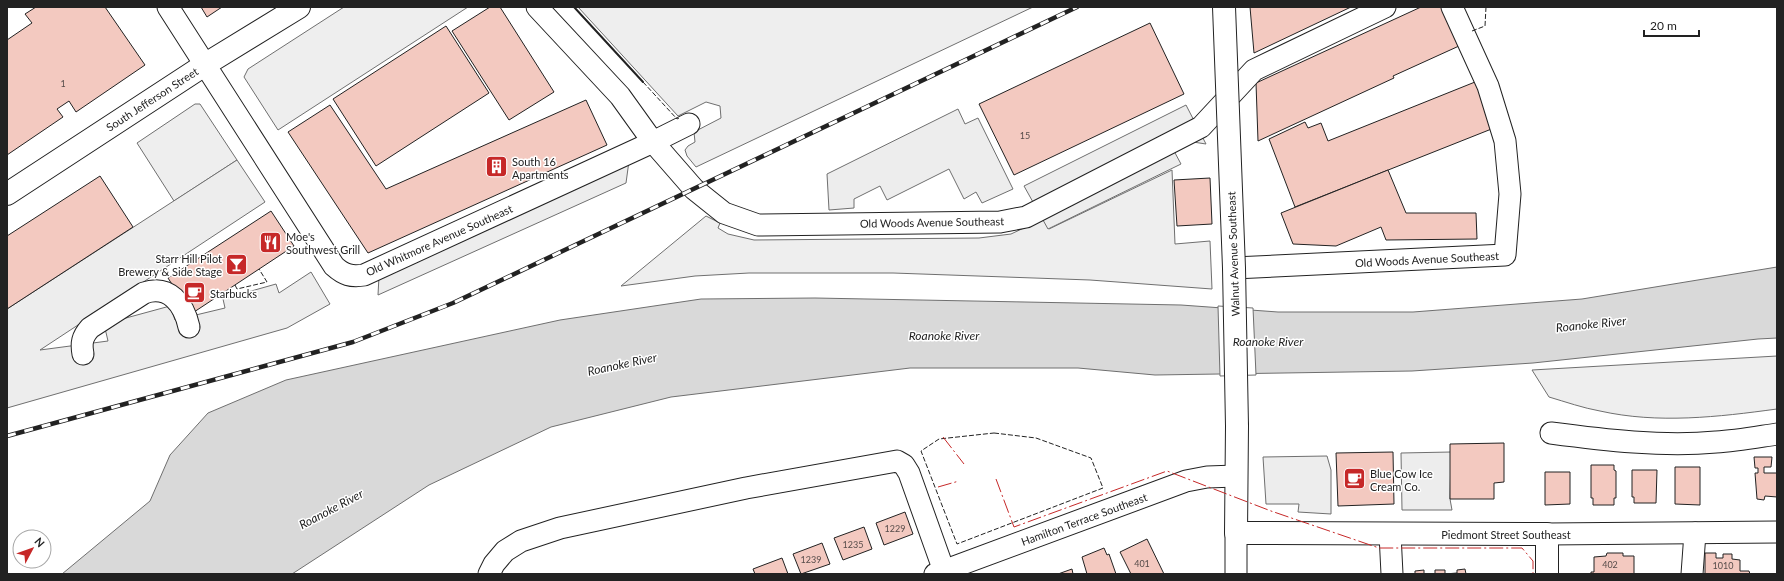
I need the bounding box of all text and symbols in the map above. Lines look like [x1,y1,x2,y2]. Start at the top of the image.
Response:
scale bar [1644,12,1699,38]
text: 20 m [1650,18,1677,33]
street label: South Jefferson Street [104,64,200,134]
house number: 1 [60,78,66,89]
house number: 15 [1020,130,1030,141]
building icon: South 16 Apartments [484,154,510,180]
place label: South 16 Apartments [512,155,569,181]
street label: Walnut Avenue Southeast [1224,191,1242,317]
street label: Old Whitmore Avenue Southeast [364,202,514,278]
street label: Old Woods Avenue Southeast [860,214,1004,230]
restaurant icon: Moe's Southwest Grill [258,229,284,255]
place label: Moe's Southwest Grill [286,230,360,256]
street label: Old Woods Avenue Southeast [1355,249,1499,269]
bar icon: Starr Hill Pilot Brewery & Side Stage [224,251,250,277]
place label: Starr Hill Pilot Brewery & Side Stage [118,252,222,278]
cafe icon: Starbucks [181,280,207,306]
place label: Starbucks [210,287,257,300]
water label: Roanoke River [1555,313,1628,335]
water label: Roanoke River [909,328,980,343]
water label: Roanoke River [1233,334,1304,349]
water label: Roanoke River [586,349,659,379]
cafe icon: Blue Cow Ice Cream Co. [1341,466,1367,492]
place label: Blue Cow Ice Cream Co. [1370,467,1433,493]
water label: Roanoke River [296,485,366,532]
street label: Hamilton Terrace Southeast [1019,490,1149,548]
house number: 1229 [885,523,905,534]
street label: Piedmont Street Southeast [1441,528,1571,541]
north arrow [12,529,52,569]
text: N [32,535,48,550]
house number: 1235 [843,539,863,550]
house number: 1239 [801,554,821,565]
house number: 401 [1134,558,1150,569]
house number: 402 [1602,559,1618,570]
house number: 1010 [1713,560,1733,571]

